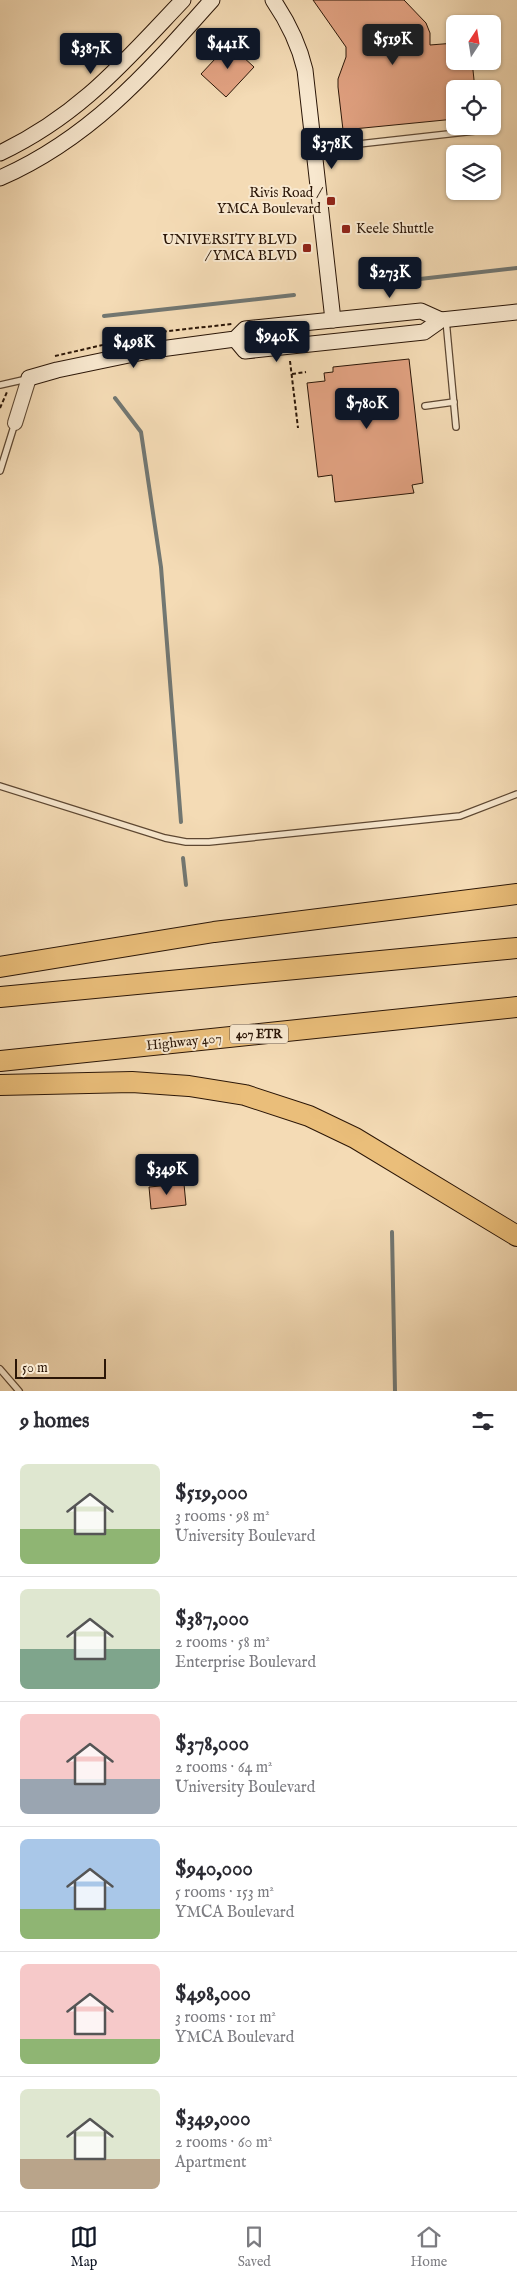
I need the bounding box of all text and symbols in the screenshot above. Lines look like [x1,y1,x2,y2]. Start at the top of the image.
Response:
north arrow [446,15,501,70]
map controls [446,15,501,200]
pin: $519K [358,23,428,66]
pin: $441K [193,28,263,70]
text: $519K [373,30,413,50]
pin: $387K [56,32,126,75]
text: $441K [207,34,249,54]
text: $387K [71,39,111,59]
button: locate [446,80,501,135]
pin: $378K [297,128,367,170]
text: $378K [312,134,352,154]
button: layers [446,145,501,200]
place label: Rivis Road / YMCA Boulevard [217,184,323,218]
marker: Rivis Road / YMCA Boulevard [325,195,337,207]
place label: Keele Shuttle [356,220,434,238]
marker: Keele Shuttle [340,223,352,235]
place label: UNIVERSITY BLVD / YMCA BLVD [162,231,297,265]
marker: UNIVERSITY BLVD / YMCA BLVD [301,242,313,254]
pin: $273K [355,256,425,299]
text: $273K [369,263,411,283]
pin: $940K [242,320,312,363]
pin: $498K [99,326,169,369]
text: $940K [255,327,299,347]
text: $498K [113,333,155,353]
pin: $780K [332,388,402,430]
text: $780K [346,394,388,414]
road number: 407 ETR [230,1024,288,1044]
street label: Highway 407 [145,1029,223,1055]
pin: $349K [132,1154,202,1196]
text: $349K [146,1160,188,1180]
scale bar [15,1356,106,1379]
text: 50 m [22,1359,48,1377]
icon: filters [469,1407,497,1435]
text: 9 homes [20,1408,89,1435]
text: $519,000 [175,1480,248,1507]
icon: home [60,1484,120,1544]
text: 3 rooms · 98 m² [175,1507,270,1527]
text: University Boulevard [175,1527,315,1547]
text: $387,000 [175,1606,249,1633]
icon: home [60,1609,120,1669]
text: 2 rooms · 58 m² [175,1633,270,1653]
text: Enterprise Boulevard [175,1653,316,1673]
text: $378,000 [175,1731,249,1758]
icon: home [60,1734,120,1794]
text: 2 rooms · 64 m² [175,1758,273,1778]
text: University Boulevard [175,1778,315,1798]
text: $940,000 [175,1856,253,1883]
icon: home [60,1859,120,1919]
text: 5 rooms · 153 m² [175,1883,274,1903]
text: YMCA Boulevard [175,1903,294,1923]
text: $498,000 [175,1981,251,2008]
icon: home [60,1984,120,2044]
text: 3 rooms · 101 m² [175,2008,276,2028]
text: YMCA Boulevard [175,2028,294,2048]
text: $349,000 [175,2106,250,2133]
icon: home [60,2109,120,2169]
text: 2 rooms · 60 m² [175,2133,273,2153]
text: Apartment [175,2153,246,2173]
tab: Map [70,2223,98,2271]
tab: Saved [238,2223,271,2271]
tab: Home [411,2223,447,2271]

